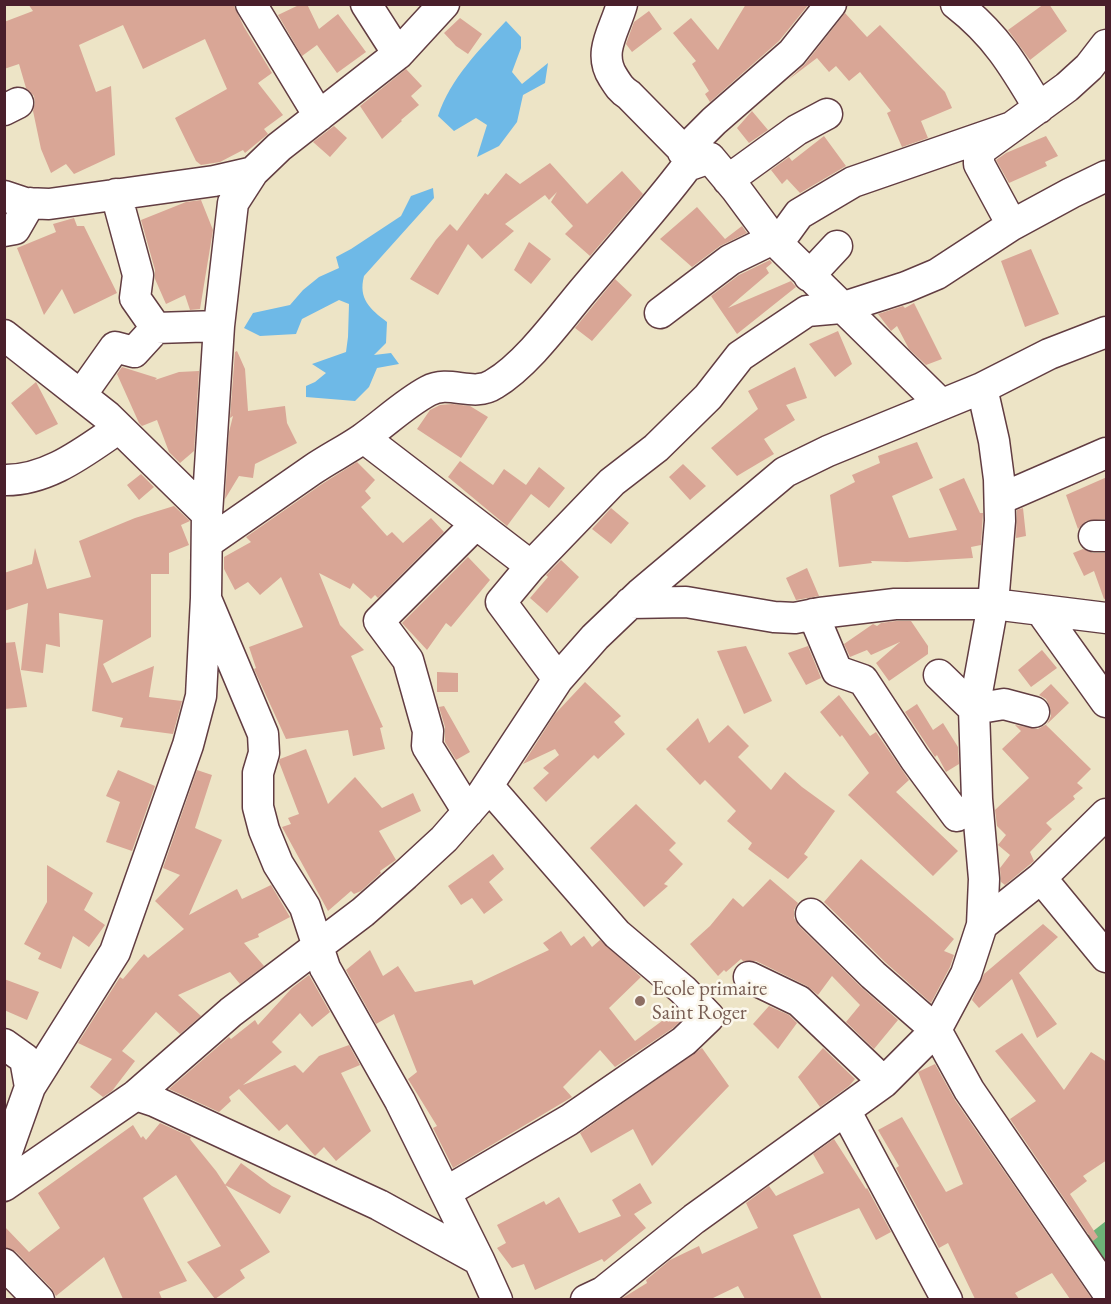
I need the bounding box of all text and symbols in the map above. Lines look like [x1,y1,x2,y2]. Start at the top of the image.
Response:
place label: Ecole primaire Saint Roger [652,976,767,1026]
marker: Ecole primaire Saint Roger [633,994,647,1008]

